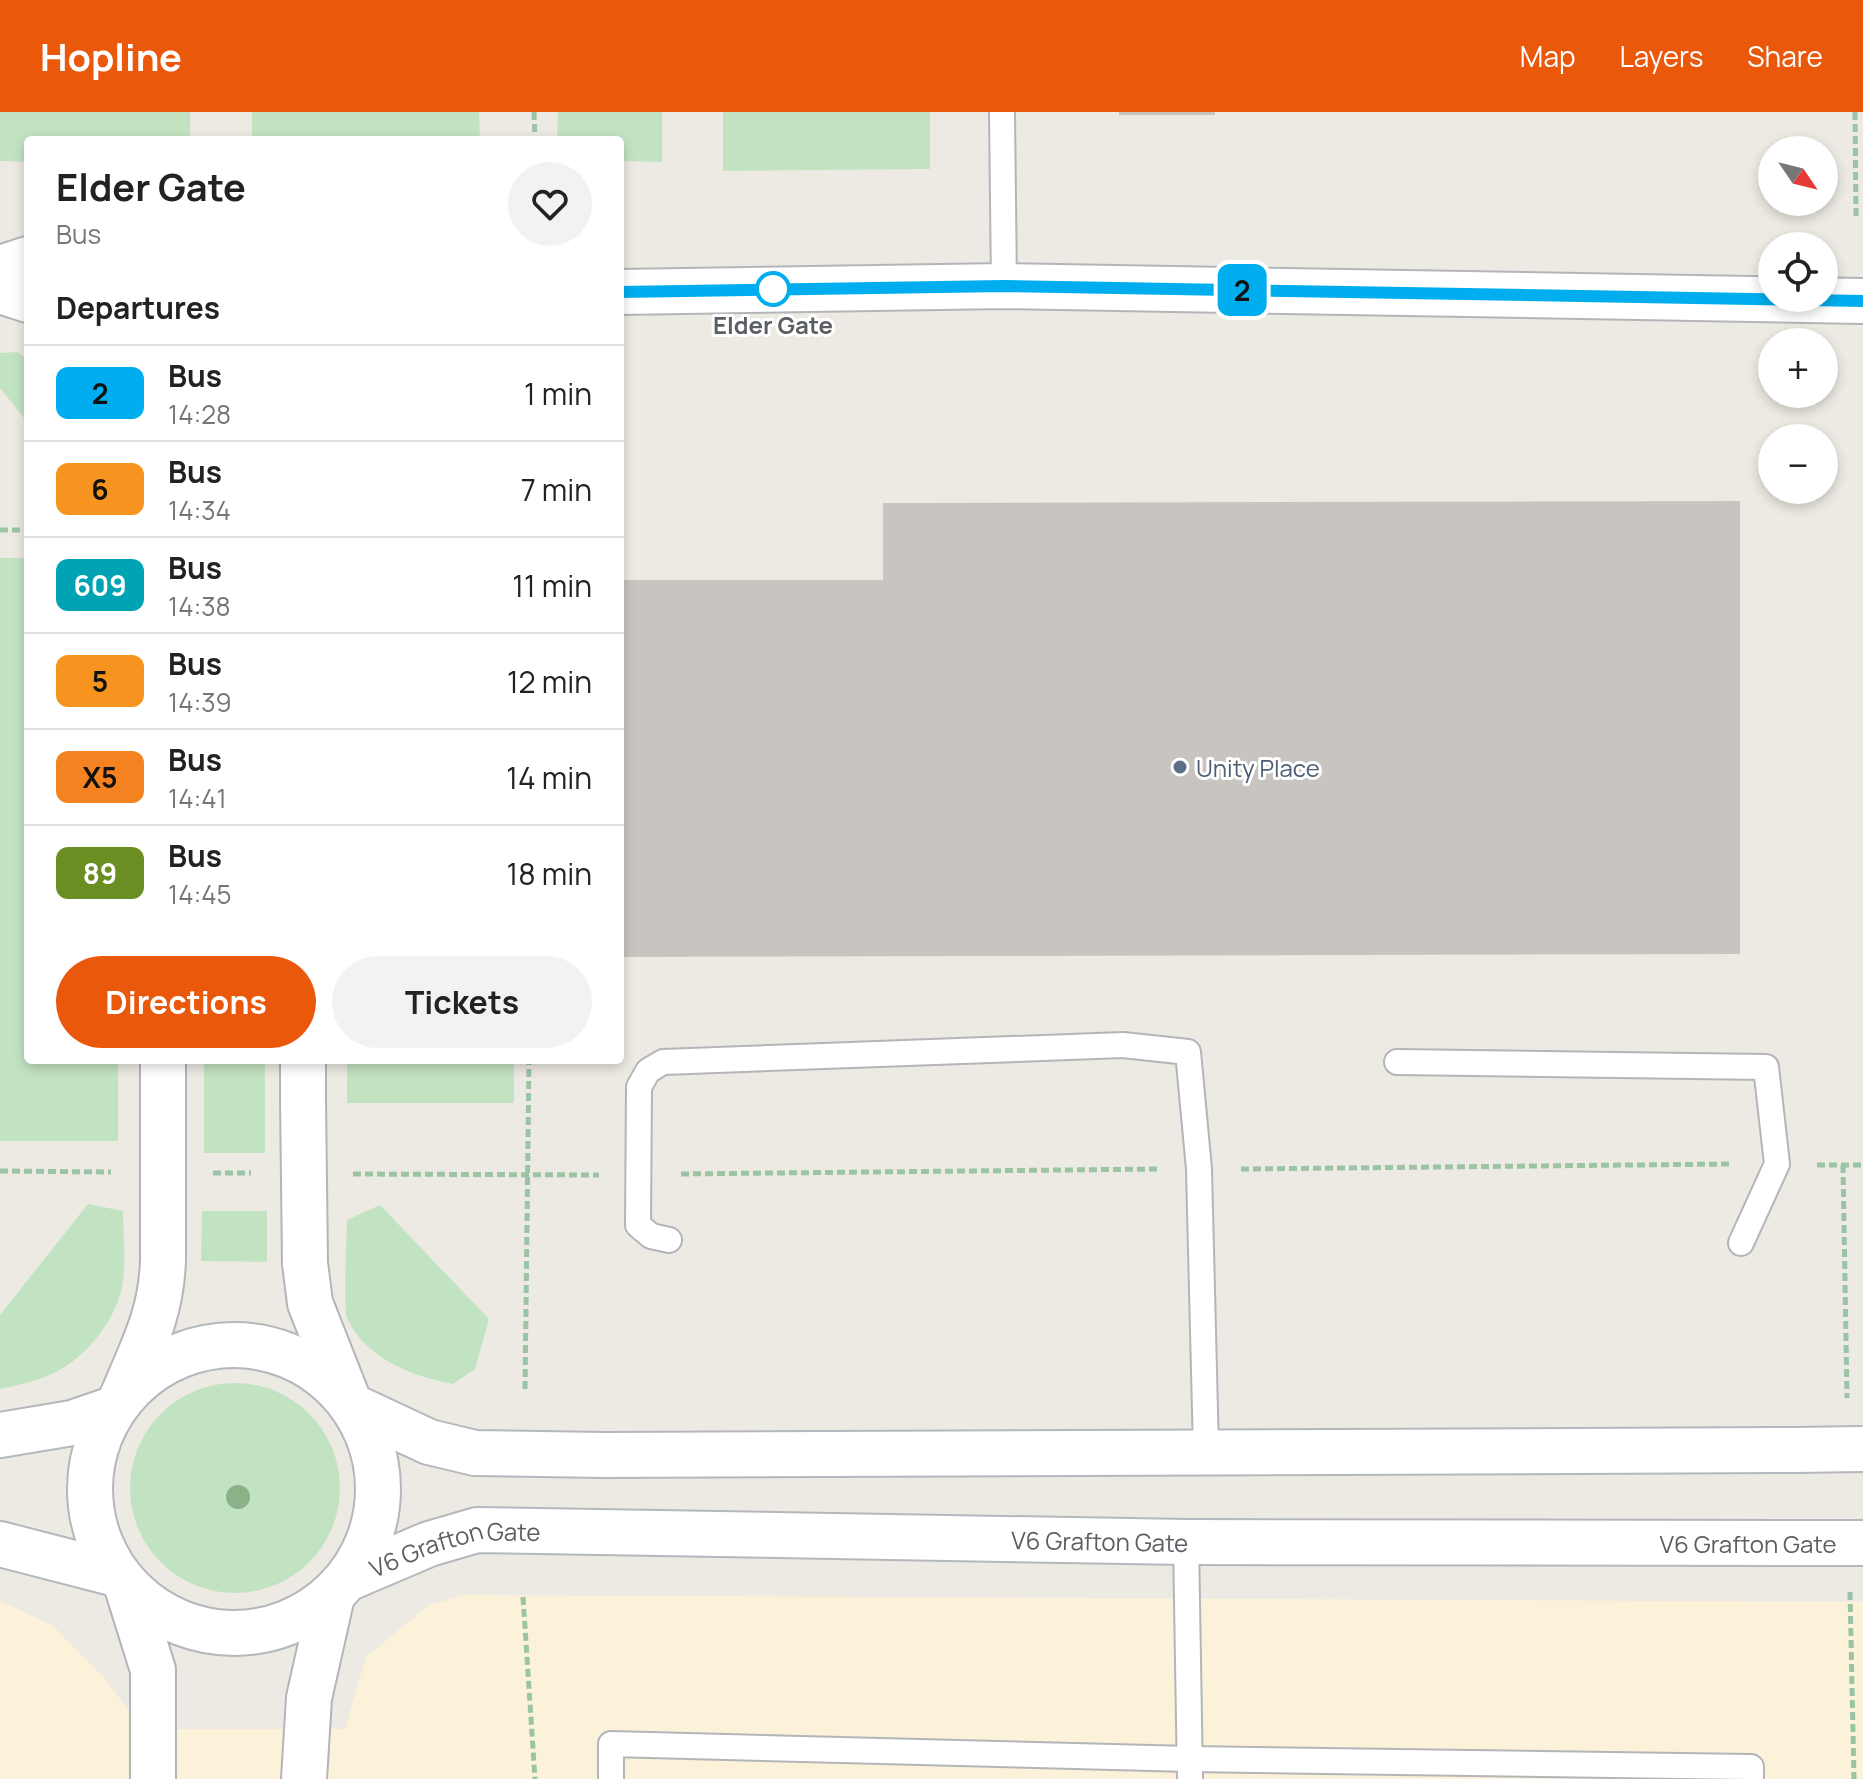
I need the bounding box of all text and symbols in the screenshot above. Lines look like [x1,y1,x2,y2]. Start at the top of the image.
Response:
text: Hopline [40,30,182,82]
text: Map [1520,37,1576,75]
text: Layers [1620,37,1703,75]
text: Share [1747,37,1823,75]
north arrow [1758,136,1838,216]
map controls [1758,136,1838,504]
text: Elder Gate [56,160,246,212]
button: heart [508,162,592,246]
text: Bus [56,216,101,252]
button: locate [1758,232,1838,312]
line badge: 2 [1216,264,1268,316]
text: 2 [1234,271,1250,309]
marker: Elder Gate [756,272,790,306]
text: Departures [56,287,220,328]
place label: Elder Gate [713,308,833,341]
button: + [1758,328,1838,408]
text: Bus [168,355,222,396]
text: 1 min [524,373,592,414]
text: 2 [92,374,108,412]
text: 14:28 [168,396,231,432]
button: − [1758,424,1838,504]
text: Bus [168,451,222,492]
text: 7 min [521,469,592,510]
text: 6 [91,470,109,508]
text: 14:34 [168,492,231,528]
text: Bus [168,547,222,588]
text: 11 min [512,565,592,606]
text: 609 [73,566,127,604]
text: 14:38 [168,588,231,624]
text: Bus [168,643,222,684]
text: 12 min [507,661,592,702]
text: 5 [92,662,108,700]
text: 14:39 [168,684,232,720]
text: Bus [168,739,222,780]
place label: Unity Place [1196,751,1320,784]
text: 14 min [506,757,592,798]
text: X5 [83,758,117,796]
marker: Unity Place [1171,758,1189,776]
text: 14:41 [168,780,227,816]
text: Bus [168,835,222,876]
text: 18 min [507,853,592,894]
text: 89 [83,854,117,892]
text: 14:45 [168,876,232,912]
button: Directions [56,956,316,1048]
button: Tickets [332,956,592,1048]
street label: V6 Grafton Gate [364,1513,541,1584]
street label: V6 Grafton Gate [1011,1523,1189,1559]
street label: V6 Grafton Gate [1660,1527,1836,1560]

